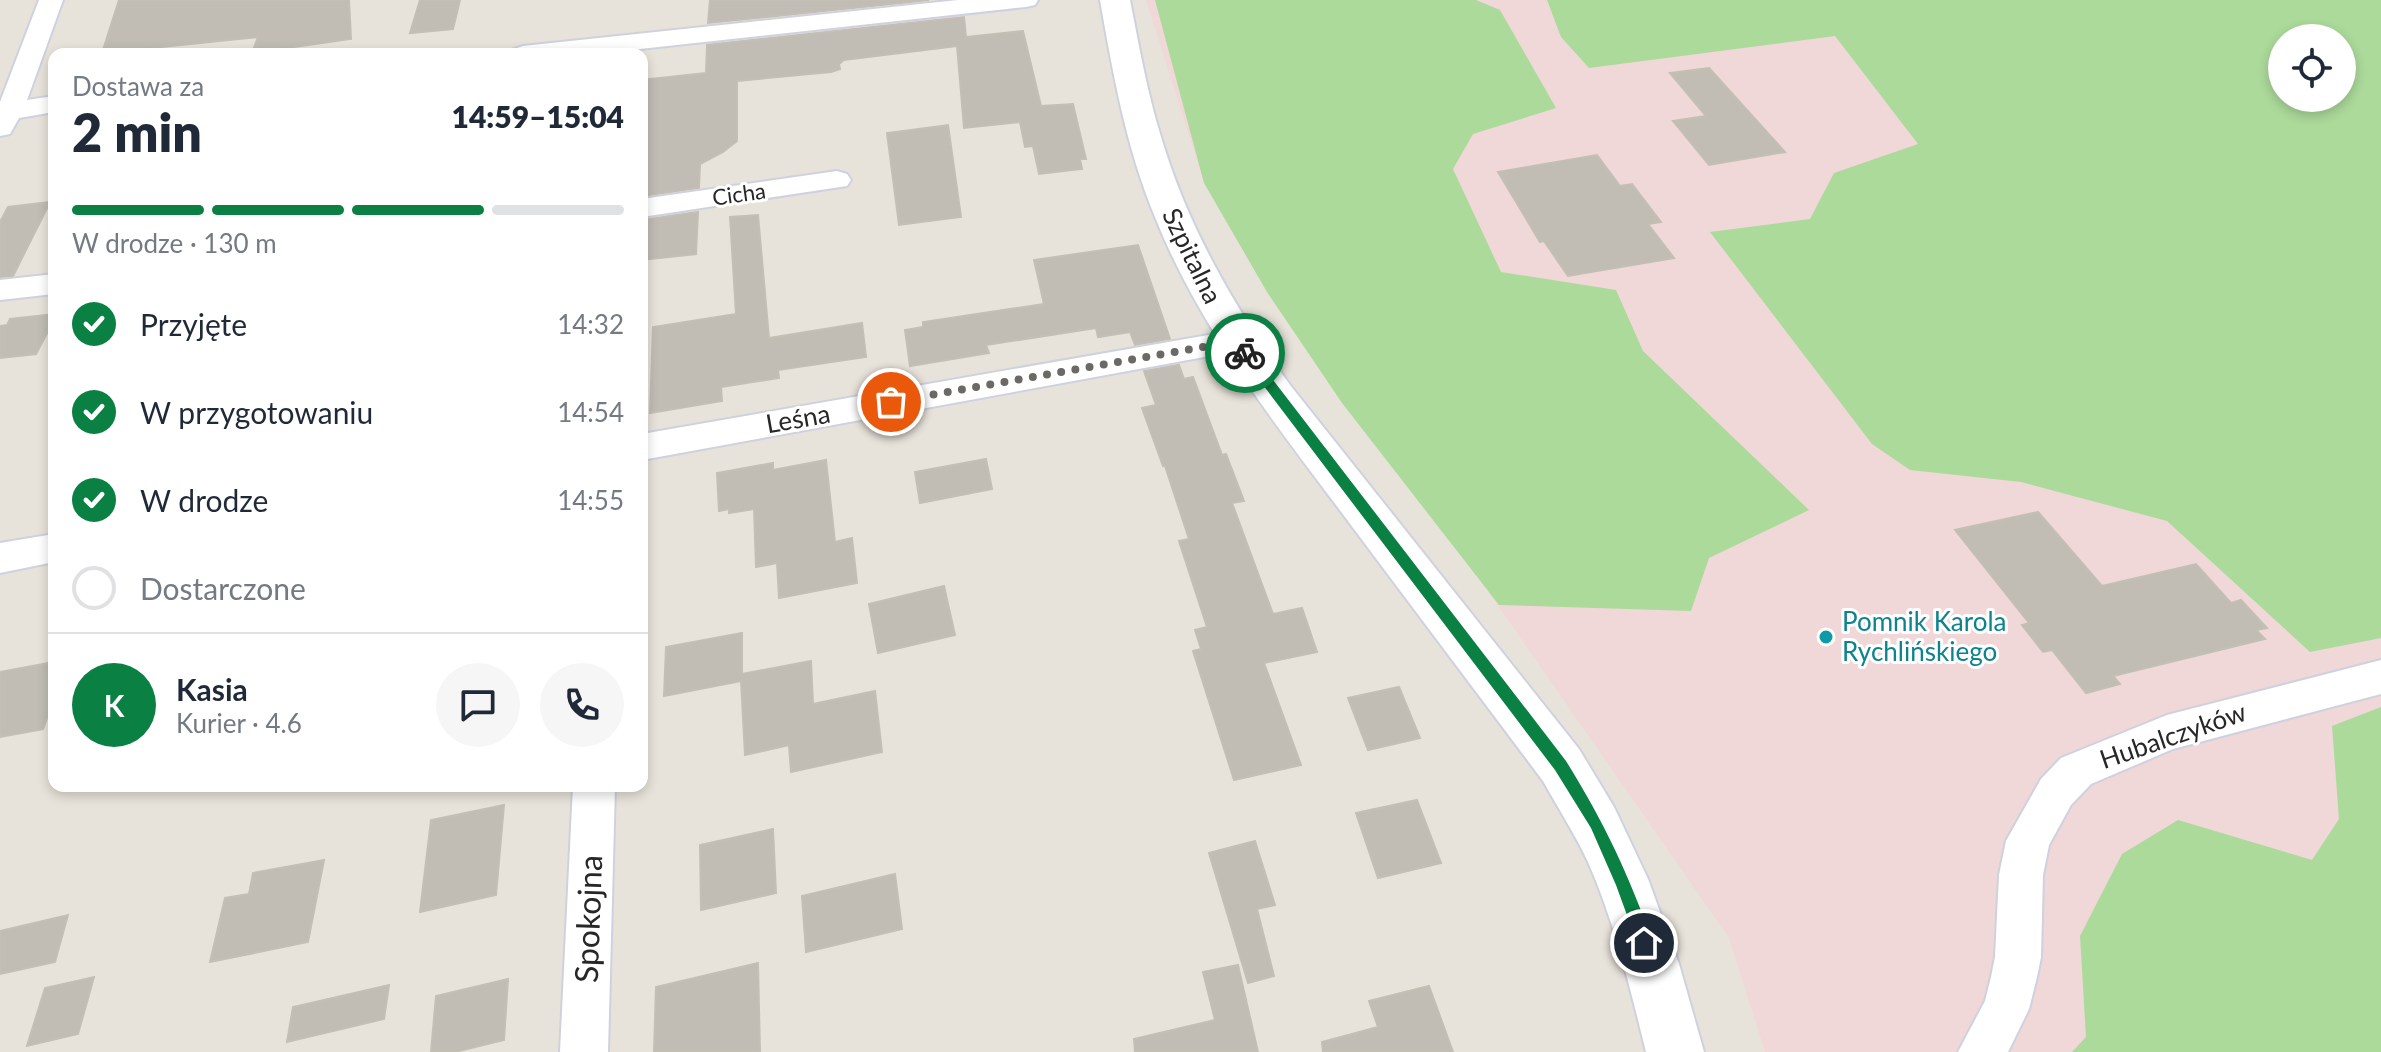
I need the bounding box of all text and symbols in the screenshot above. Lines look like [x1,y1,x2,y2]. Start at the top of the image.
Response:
map controls [2268,24,2356,112]
button: locate [2268,24,2356,112]
text: Dostawa za [72,70,204,102]
text: 14:59–15:04 [451,98,624,134]
text: 2 min [72,101,202,163]
street label: Cicha [710,176,767,211]
street label: Szpitalna [1156,203,1230,308]
text: W drodze · 130 m [72,227,277,259]
icon: check [72,302,116,346]
text: Przyjęte [140,306,247,342]
text: 14:32 [557,308,624,340]
courier [1205,313,1285,393]
icon: bike [1223,331,1267,375]
pin [857,368,925,436]
icon: bag [869,380,913,424]
icon: check [72,390,116,434]
text: W przygotowaniu [140,394,373,430]
text: 14:54 [557,396,624,428]
street label: Leśna [763,397,833,439]
icon: check [72,478,116,522]
text: W drodze [140,482,268,518]
text: 14:55 [557,484,624,516]
text: Dostarczone [140,570,306,606]
place label: Pomnik Karola Rychlińskiego [1842,605,2006,667]
marker: Pomnik Karola Rychlińskiego [1817,628,1835,646]
button: chat [436,663,520,747]
button: phone [540,663,624,747]
text: Kasia [176,671,248,707]
text: K [104,687,124,723]
street label: Hubalczyków [2095,695,2250,775]
text: Kurier · 4.6 [176,707,302,739]
street label: Spokojna [566,854,609,984]
pin [1610,909,1678,977]
icon: home [1622,921,1666,965]

